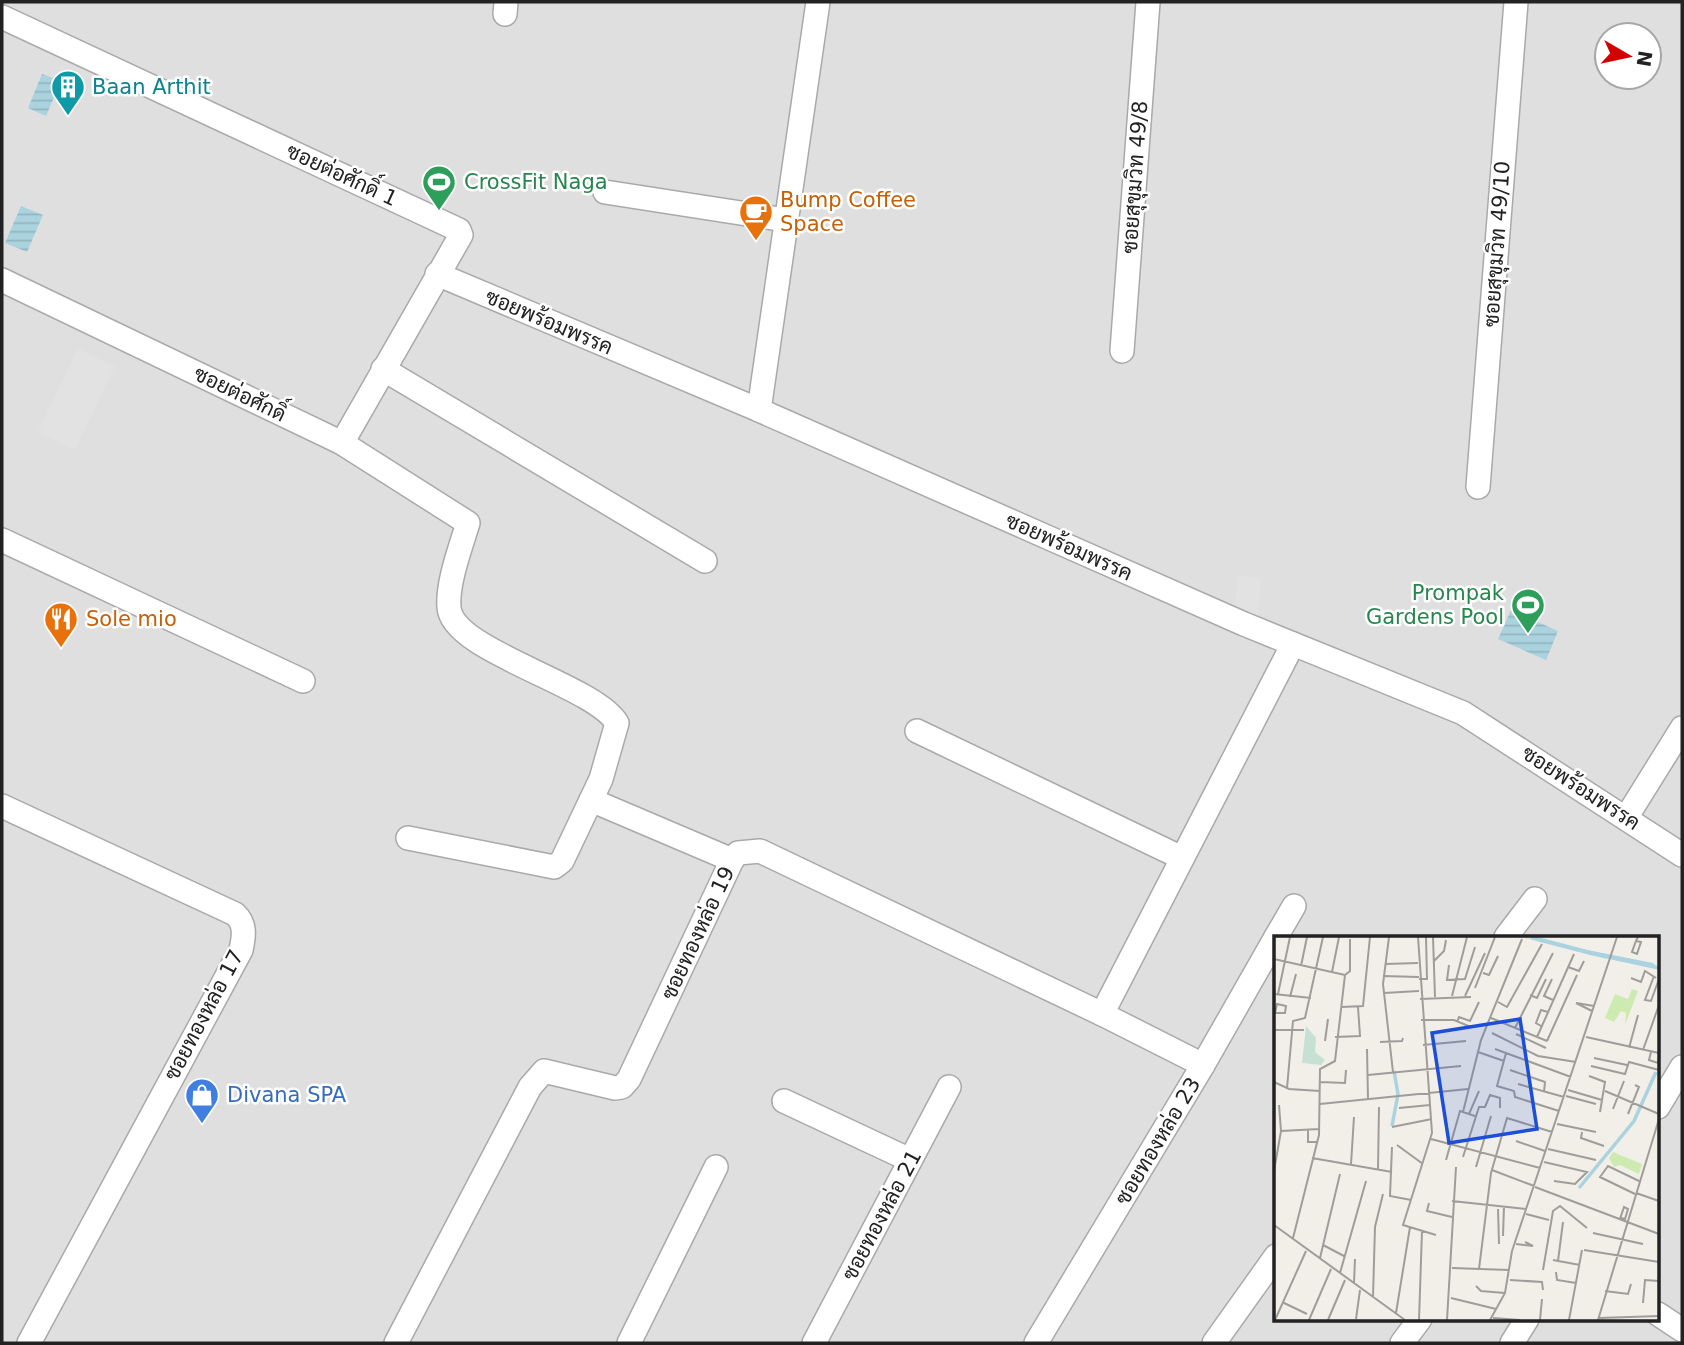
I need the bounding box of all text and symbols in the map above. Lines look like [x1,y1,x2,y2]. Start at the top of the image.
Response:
north arrow [1593,21,1663,91]
text: N [1633,49,1657,68]
building icon: Baan Arthit [49,68,87,117]
place label: Baan Arthit [92,75,211,99]
street label: ซอยสุขุมวิท 49/8 [1118,100,1154,254]
street label: ซอยต่อศักดิ์ 1 [283,132,405,211]
street label: ซอยสุขุมวิท 49/10 [1479,160,1517,328]
sports icon: CrossFit Naga [420,163,458,212]
place label: CrossFit Naga [464,170,608,194]
place label: Bump Coffee Space [780,188,916,236]
cafe icon: Bump Coffee Space [737,193,775,242]
street label: ซอยพร้อมพรรค [482,284,616,360]
street label: ซอยต่อศักดิ์ [190,354,294,427]
street label: ซอยพร้อมพรรค [1002,508,1136,586]
place label: Prompak Gardens Pool [1366,581,1505,629]
sports icon: Prompak Gardens Pool [1509,586,1547,635]
restaurant icon: Sole mio [42,600,80,649]
place label: Sole mio [86,607,177,631]
street label: ซอยพร้อมพรรค [1517,741,1645,835]
street label: ซอยทองหล่อ 19 [657,863,739,1003]
inset map [1274,936,1660,1320]
street label: ซอยทองหล่อ 17 [160,946,248,1084]
street label: ซอยทองหล่อ 23 [1111,1073,1205,1209]
shop icon: Divana SPA [183,1076,221,1125]
place label: Divana SPA [227,1083,347,1107]
street label: ซอยทองหล่อ 21 [838,1146,926,1284]

